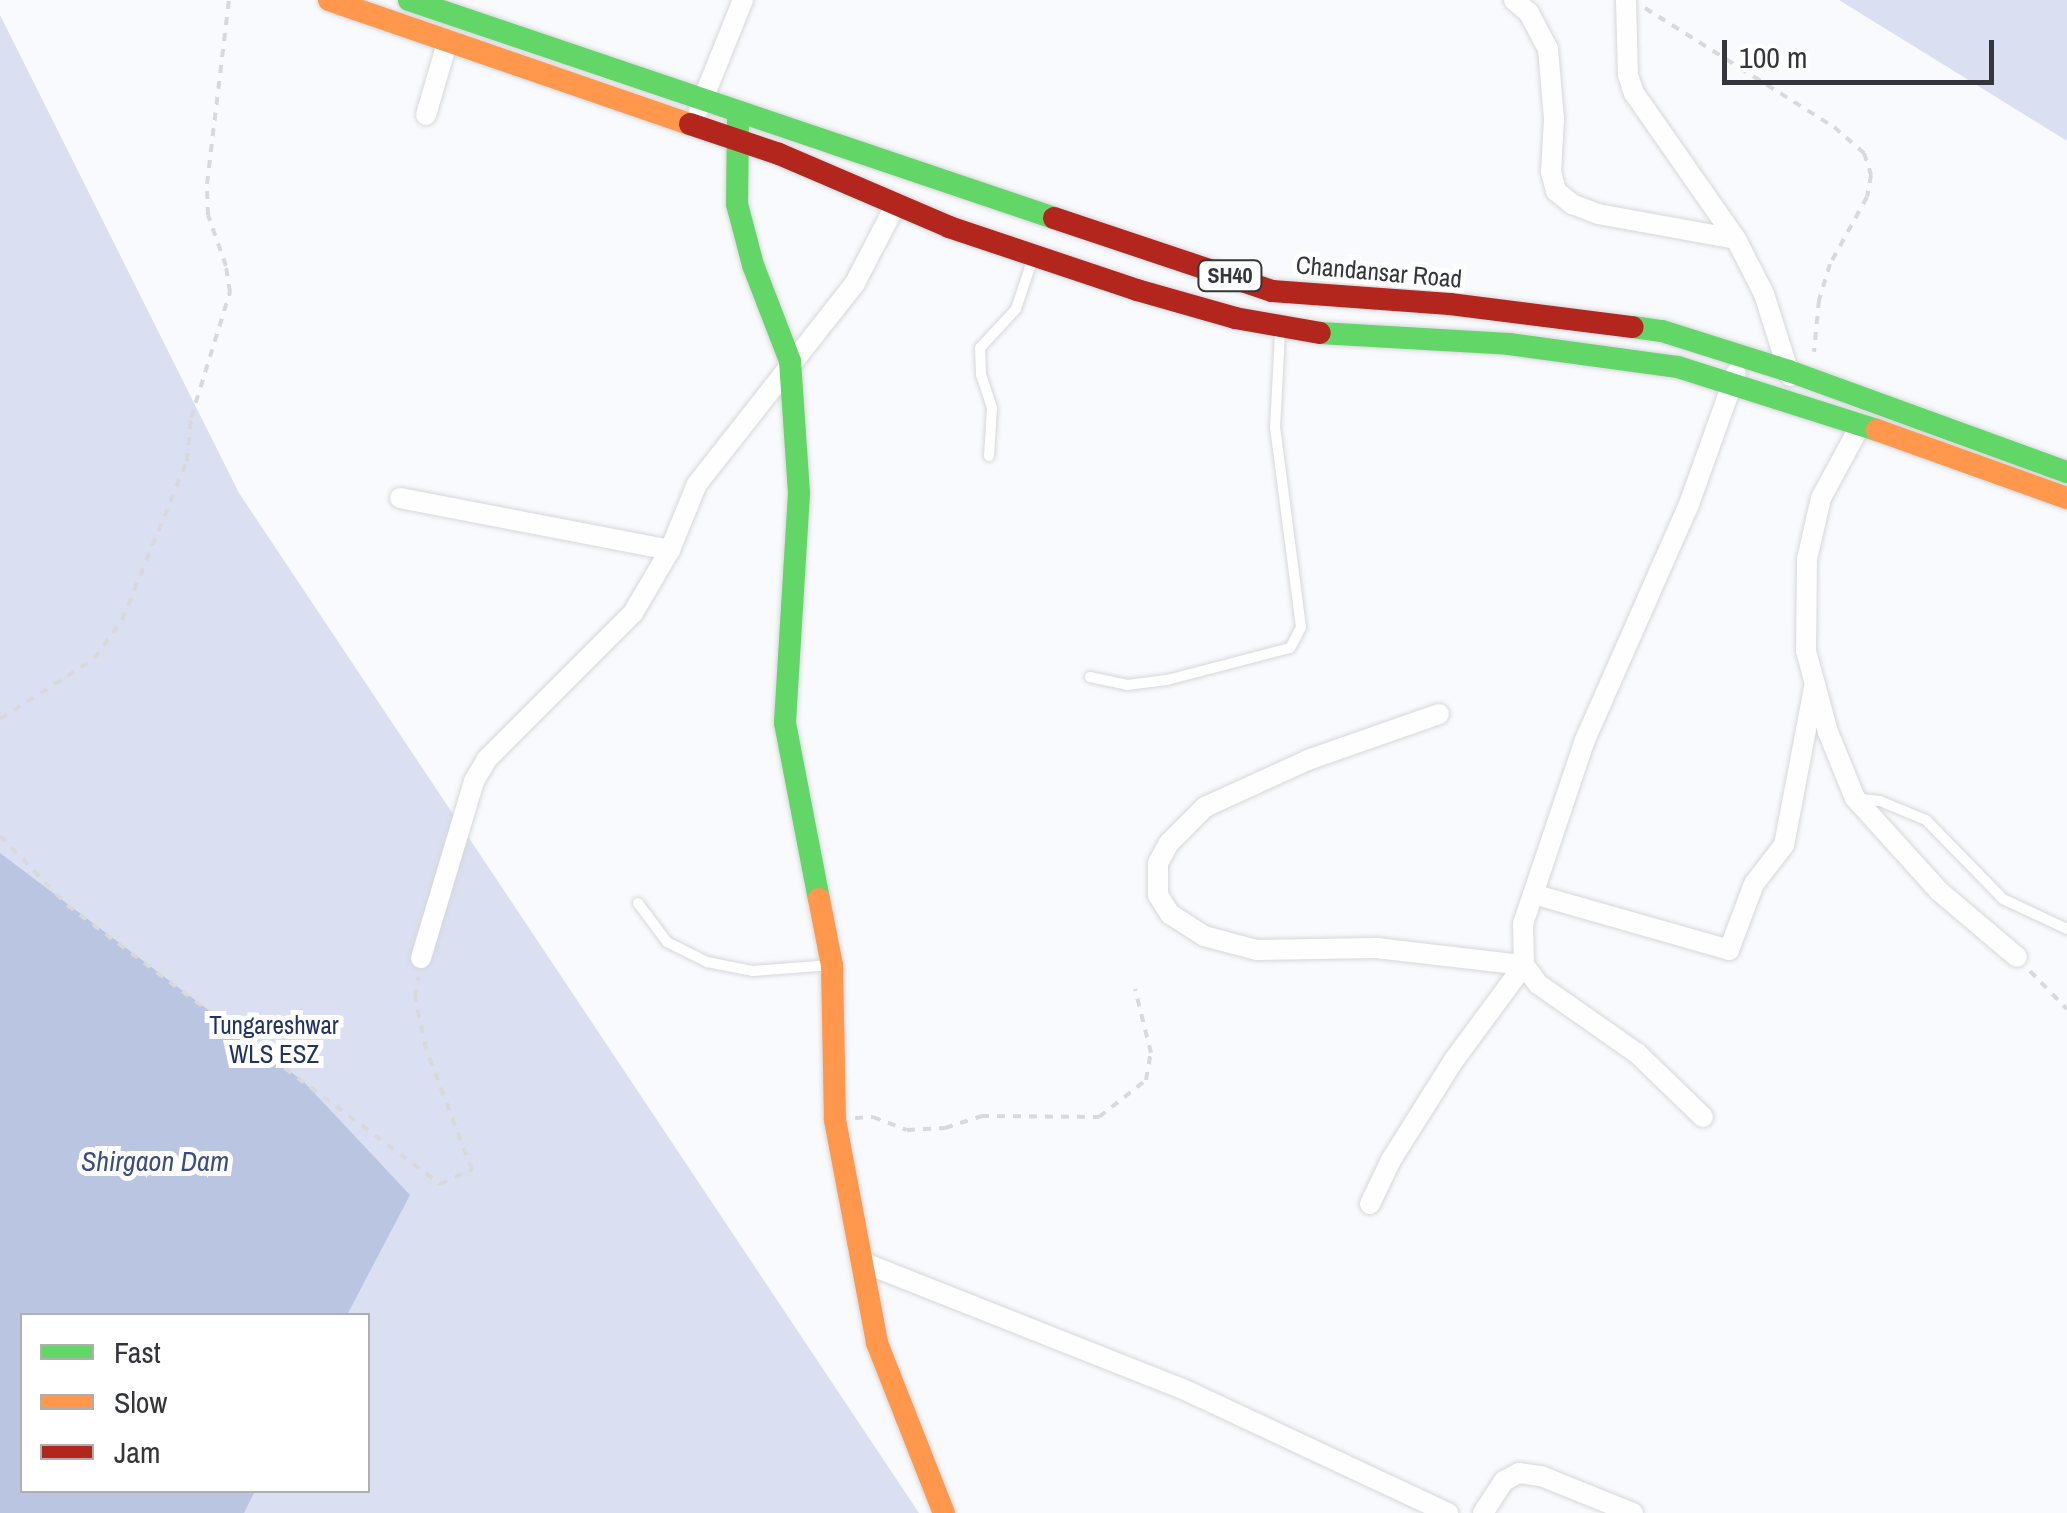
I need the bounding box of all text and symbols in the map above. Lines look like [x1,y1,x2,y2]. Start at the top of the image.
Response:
scale bar [1727,20,2000,82]
text: 100 m [1739,37,1807,77]
street label: Chandansar Road [1295,250,1463,294]
road number: SH40 [1195,259,1265,293]
park label: Tungareshwar WLS ESZ [209,1011,339,1070]
water label: Shirgaon Dam [81,1144,229,1178]
legend [20,1313,370,1493]
text: Fast [114,1332,161,1372]
text: Slow [114,1382,167,1422]
text: Jam [114,1432,160,1472]

